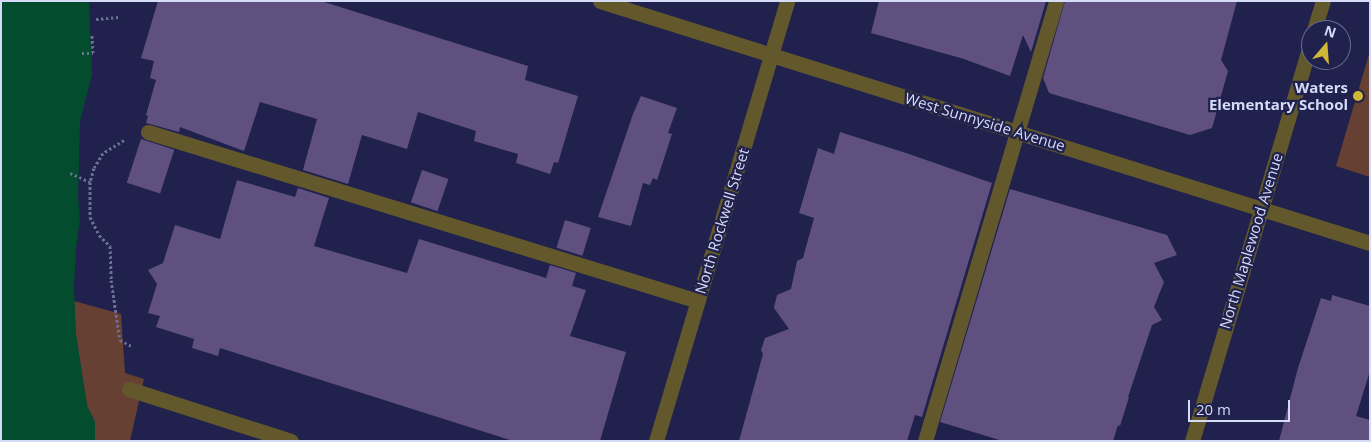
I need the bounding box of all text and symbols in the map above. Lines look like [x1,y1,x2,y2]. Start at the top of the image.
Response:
north arrow [1301,20,1351,70]
text: N [1322,20,1339,42]
place label: Waters Elementary School [1209,78,1348,113]
street label: West Sunnyside Avenue [903,89,1067,155]
marker: Waters Elementary School [1352,90,1364,102]
street label: North Rockwell Street [691,146,753,296]
street label: North Maplewood Avenue [1216,151,1286,331]
scale bar [1191,390,1294,422]
text: 20 m [1196,399,1231,419]

